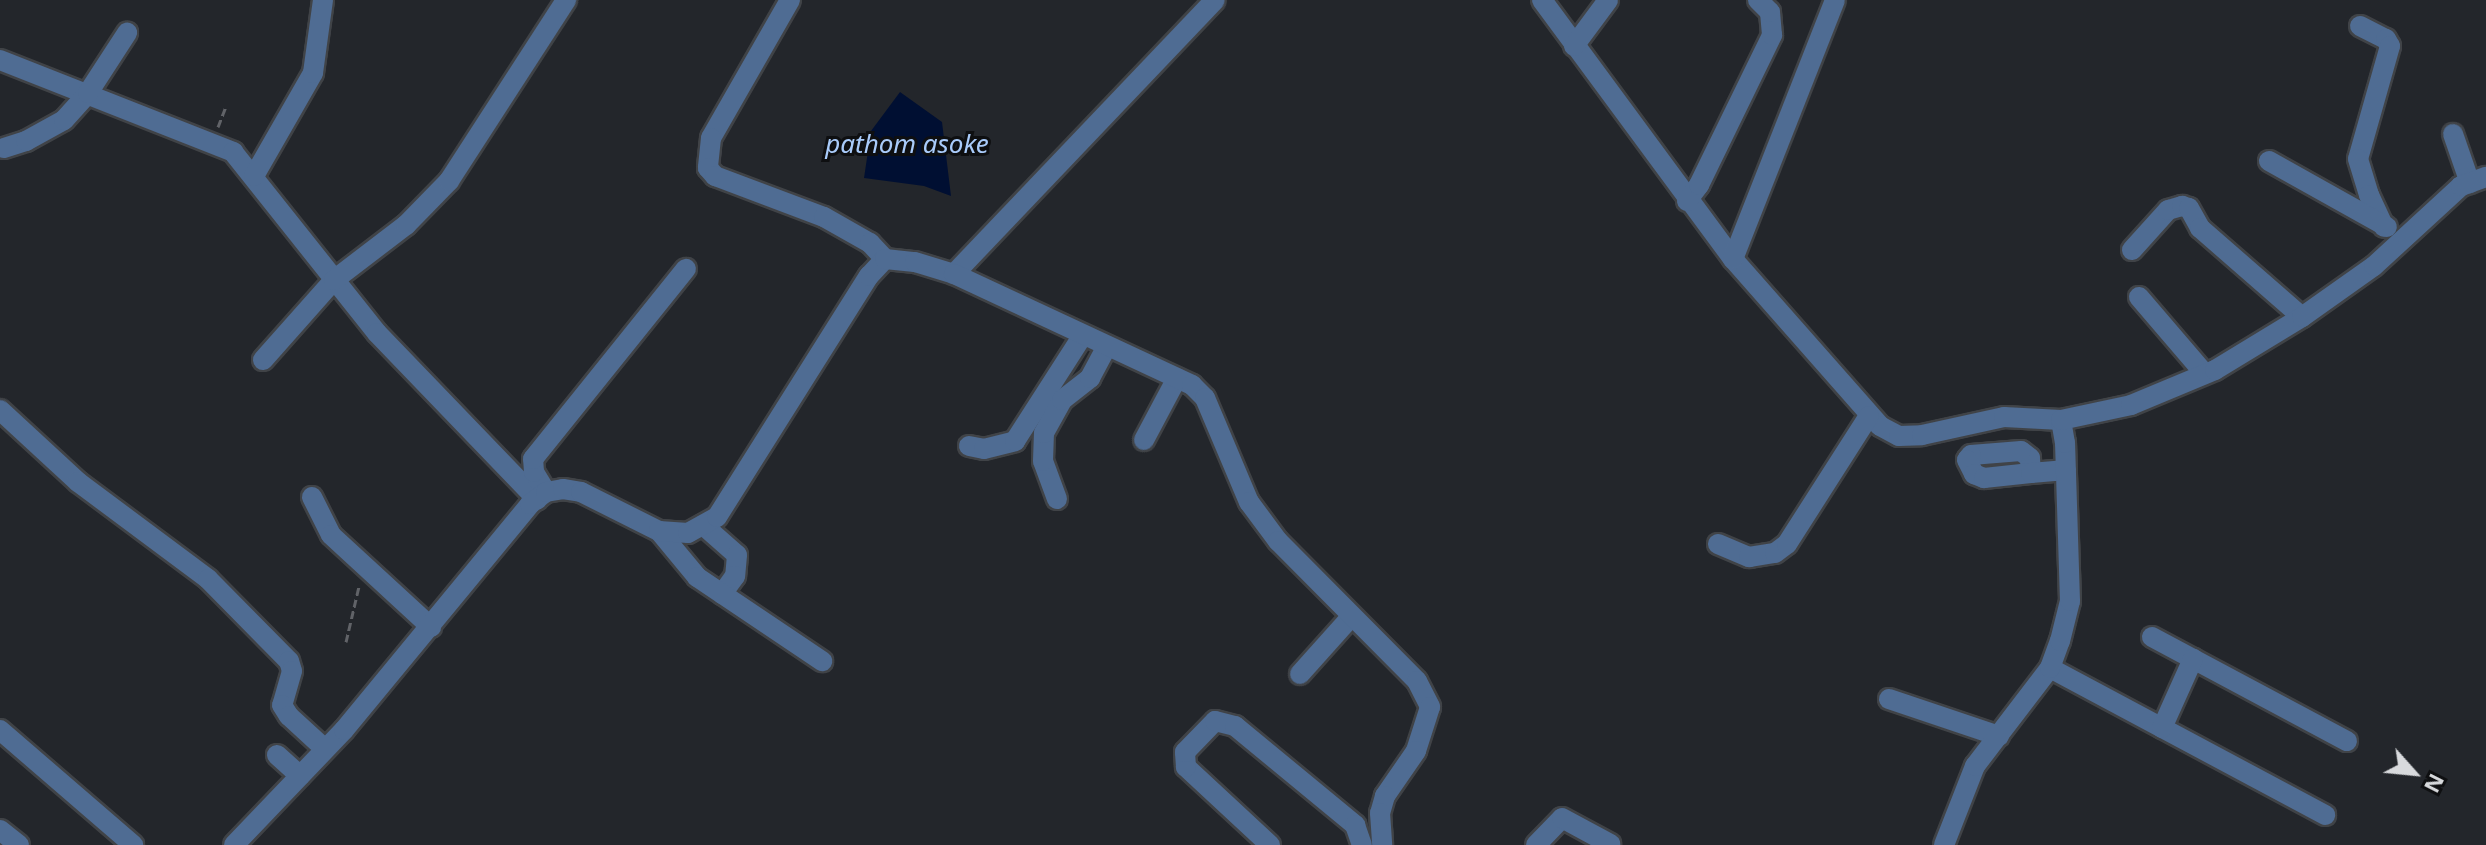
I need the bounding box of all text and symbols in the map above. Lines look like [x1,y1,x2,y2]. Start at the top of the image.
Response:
water label: pathom asoke [825,128,989,160]
north arrow [2374,733,2454,813]
text: N [2418,769,2453,799]

